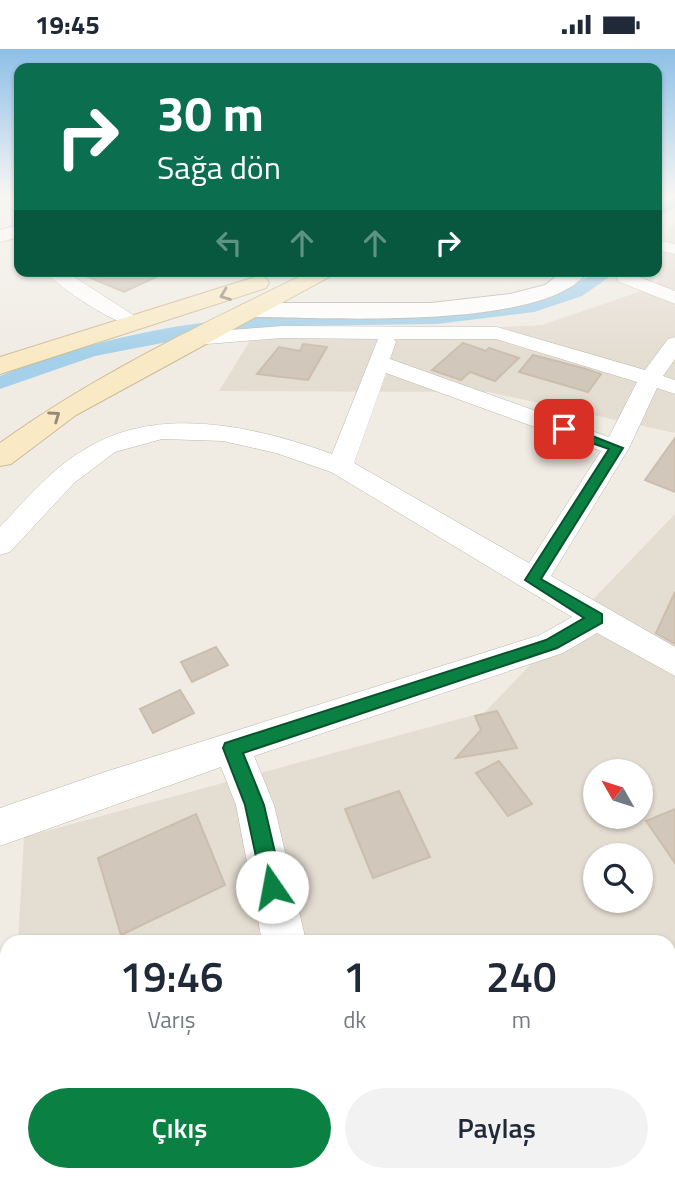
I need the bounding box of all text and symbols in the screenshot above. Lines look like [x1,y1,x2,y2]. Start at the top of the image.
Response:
text: 19:45 [35,5,100,44]
text: 30 m [157,75,264,150]
icon: right [42,91,133,182]
text: Sağa dön [157,143,281,191]
icon: left [210,224,248,262]
icon: ahead [283,224,321,262]
icon: ahead [356,224,394,262]
icon: right [429,224,467,262]
one-way arrow [220,287,232,301]
pin [534,399,594,459]
icon: arrive [545,410,583,448]
one-way arrow [47,412,60,425]
north arrow [583,759,653,829]
map controls [583,759,653,913]
button: search [583,843,653,913]
position arrow [235,850,309,924]
text: 19:46 [119,944,224,1008]
text: 1 [343,944,367,1008]
text: 240 [486,944,557,1008]
text: Varış [148,1002,195,1037]
text: dk [343,1002,366,1037]
text: m [512,1002,531,1037]
button: Çıkış [28,1088,331,1168]
button: Paylaş [345,1088,648,1168]

